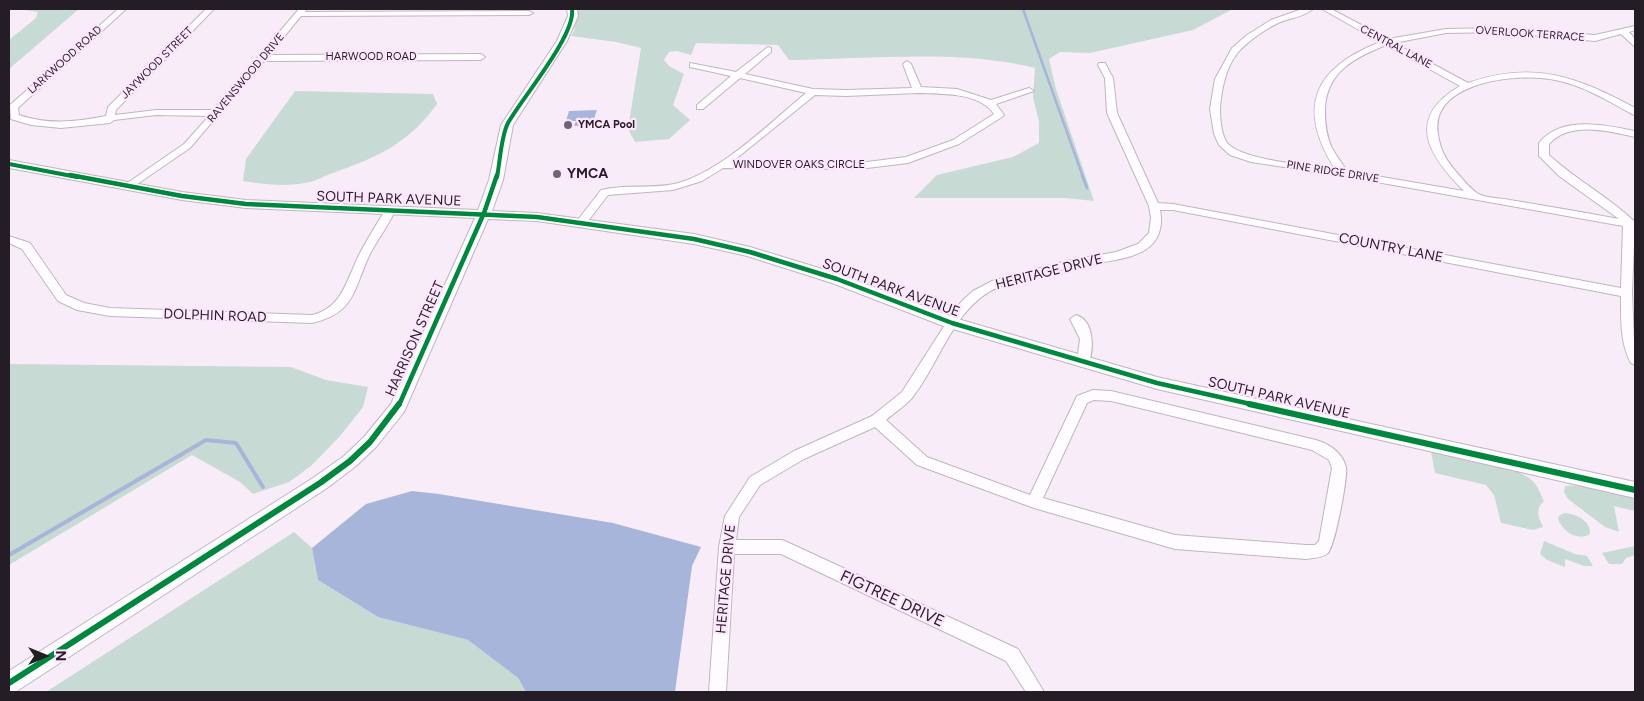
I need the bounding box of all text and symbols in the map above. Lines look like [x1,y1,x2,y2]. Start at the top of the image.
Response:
street label: CENTRAL LANE [1358,22,1434,72]
street label: LARKWOOD ROAD [25,23,105,97]
street label: JAYWOOD STREET [118,24,196,102]
street label: OVERLOOK TERRACE [1475,24,1585,44]
street label: RAVENSWOOD DRIVE [205,31,287,125]
street label: HARWOOD ROAD [326,50,416,64]
place label: YMCA Pool [578,118,635,132]
marker: YMCA Pool [562,119,574,131]
street label: WINDOVER OAKS CIRCLE [733,158,865,172]
street label: PINE RIDGE DRIVE [1286,158,1380,186]
place label: YMCA [567,166,608,182]
marker: YMCA [551,168,563,180]
street label: SOUTH PARK AVENUE [316,188,462,210]
street label: COUNTRY LANE [1337,230,1445,266]
street label: HERITAGE DRIVE [994,251,1104,293]
street label: SOUTH PARK AVENUE [820,255,962,321]
street label: HARRISON STREET [382,279,448,399]
street label: DOLPHIN ROAD [163,306,267,326]
street label: SOUTH PARK AVENUE [1206,373,1352,423]
street label: HERITAGE DRIVE [713,524,739,634]
street label: FIGTREE DRIVE [837,566,947,632]
north arrow [20,631,70,681]
text: N [52,651,69,661]

